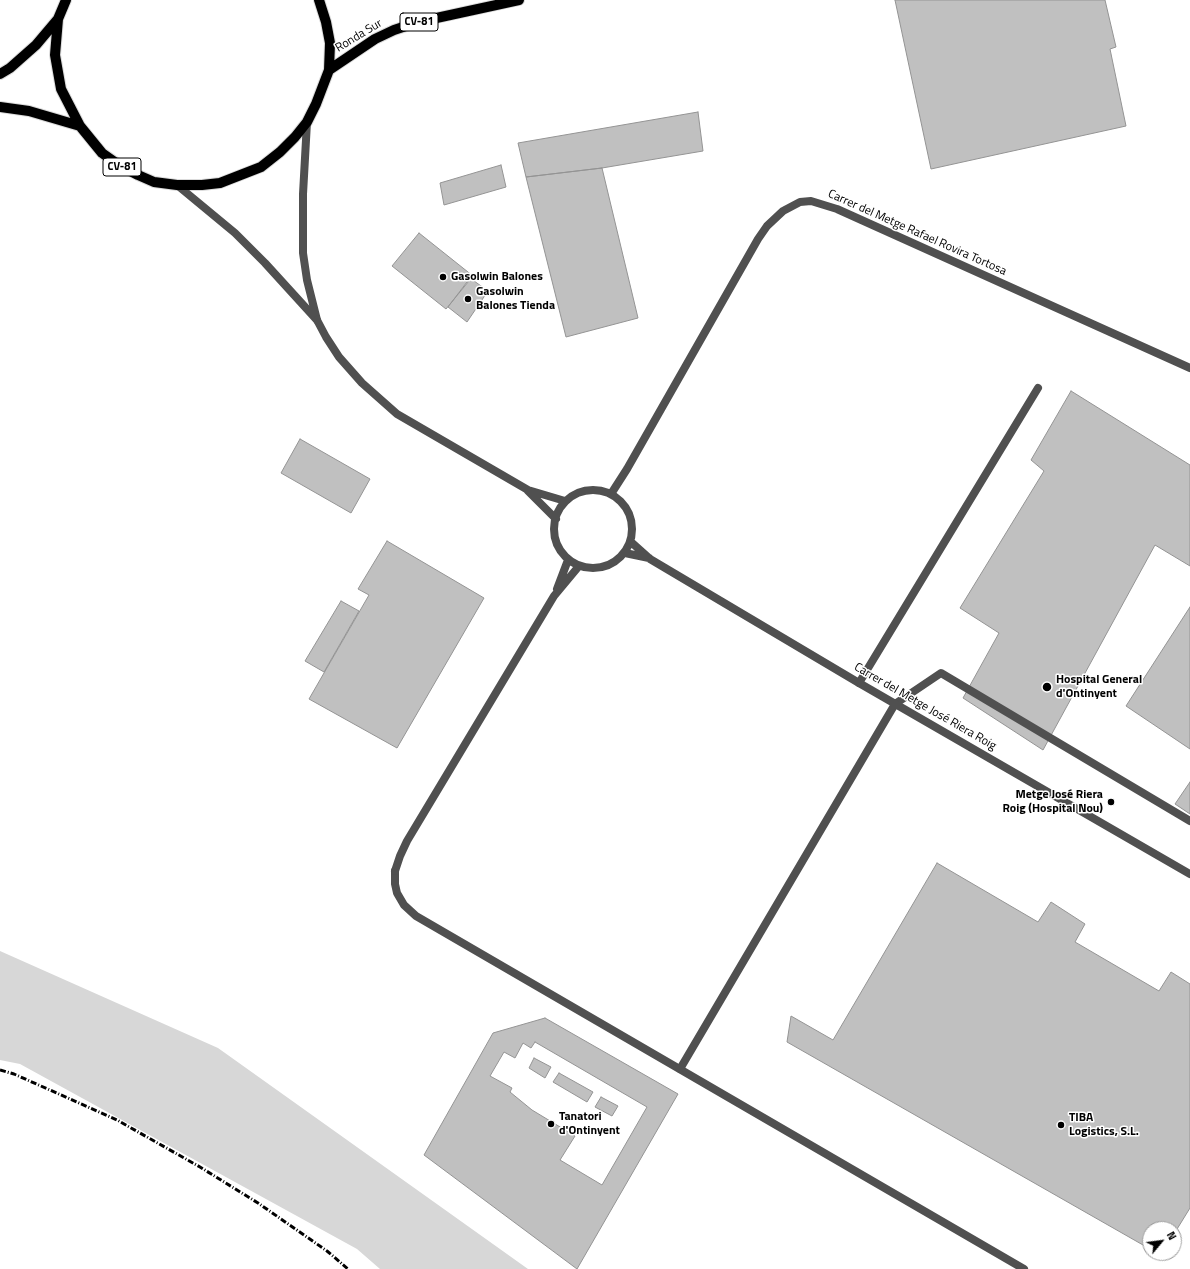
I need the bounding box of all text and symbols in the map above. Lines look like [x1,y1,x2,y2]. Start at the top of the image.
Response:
road number: CV-81 [400,13,438,31]
street label: Ronda Sur [333,16,385,56]
road number: CV-81 [103,158,141,176]
street label: Carrer del Metge Rafael Rovira Tortosa [825,187,1009,279]
place label: Gasolwin Balones [451,270,543,284]
marker: Gasolwin Balones [438,272,448,282]
place label: Gasolwin Balones Tienda [476,285,555,313]
marker: Gasolwin Balones Tienda [463,294,473,304]
street label: Carrer del Metge José Riera Roig [851,660,999,754]
place label: Hospital General d'Ontinyent [1056,673,1142,701]
marker: Hospital General d'Ontinyent [1041,681,1053,693]
place label: Metge José Riera Roig (Hospital Nou) [1003,788,1103,816]
marker: Metge José Riera Roig (Hospital Nou) [1106,797,1116,807]
place label: Tanatori d'Ontinyent [559,1110,620,1138]
place label: TIBA Logistics, S.L. [1069,1111,1139,1139]
marker: Tanatori d'Ontinyent [546,1119,556,1129]
marker: TIBA Logistics, S.L. [1056,1120,1066,1130]
north arrow [1142,1221,1182,1261]
text: N [1163,1228,1180,1243]

